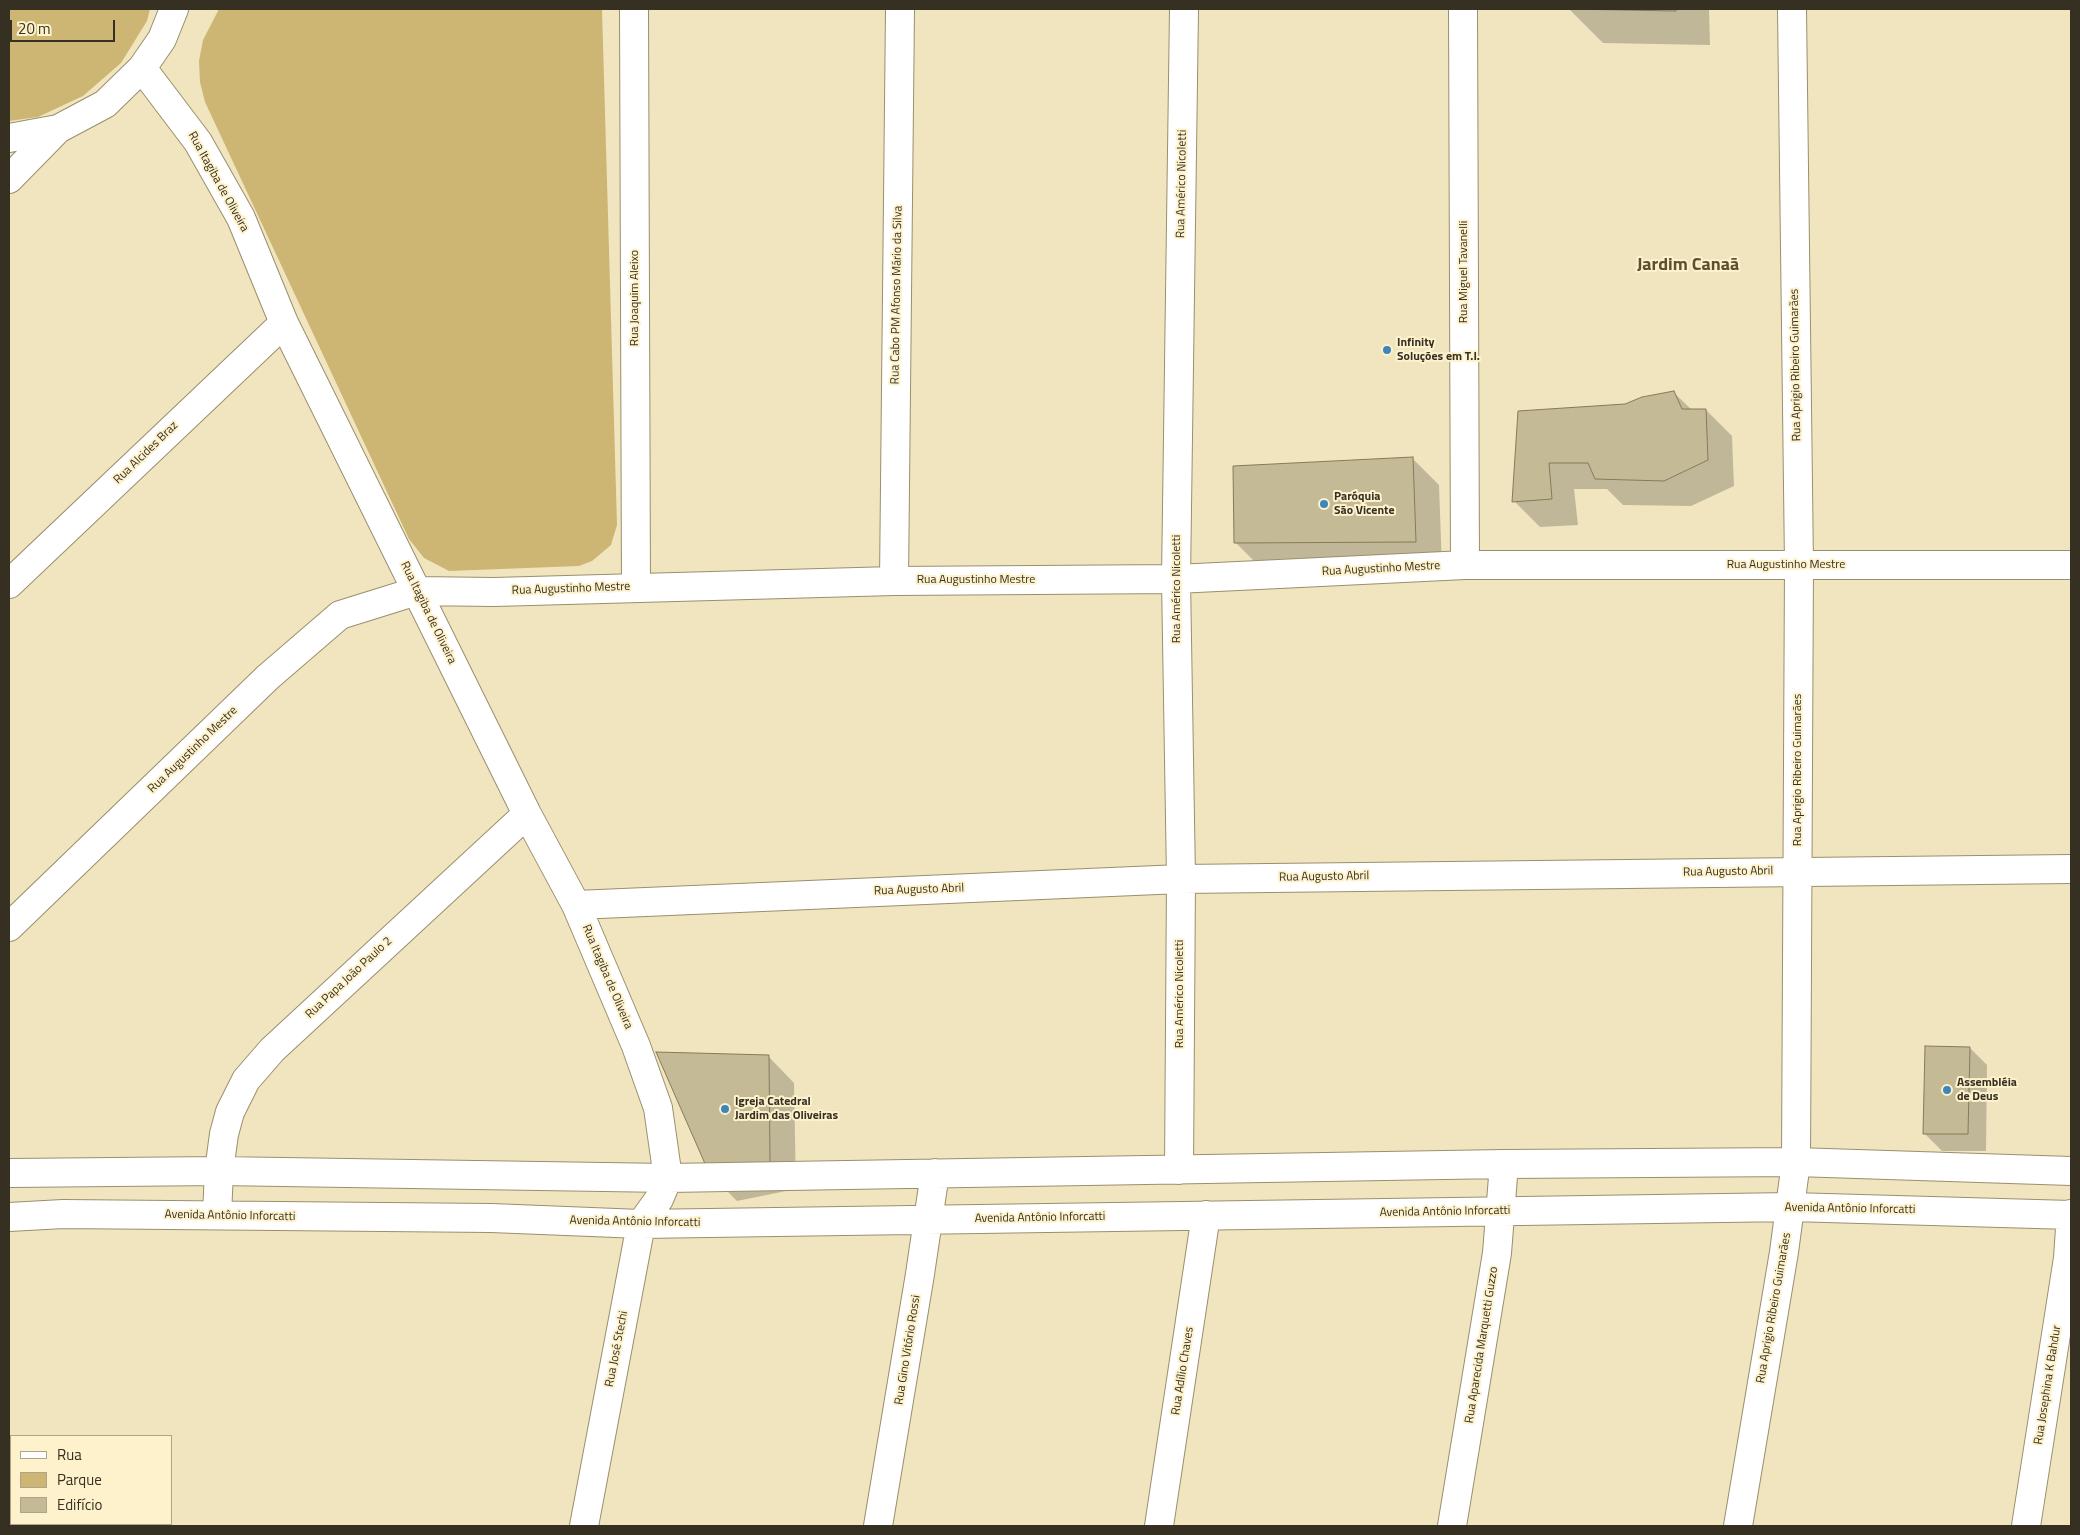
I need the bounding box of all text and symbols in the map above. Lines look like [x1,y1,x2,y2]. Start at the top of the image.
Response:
scale bar [12,10,118,42]
text: 20 m [18,17,51,40]
street label: Rua Itagiba de Oliveira [185,129,251,235]
street label: Rua Américo Nicoletti [1174,130,1190,238]
street label: Rua Cabo PM Afonso Mário da Silva [888,206,906,384]
street label: Rua Miguel Tavanelli [1457,221,1471,323]
street label: Rua Joaquim Aleixo [628,250,642,346]
district label: Jardim Canaã [1637,255,1739,277]
street label: Rua Aprigio Ribeiro Guimarães [1787,289,1805,441]
place label: Infinity Soluções em T.I. [1397,336,1480,364]
marker: Infinity Soluções em T.I. [1381,344,1393,356]
street label: Rua Alcides Braz [111,419,181,487]
place label: Paróquia São Vicente [1334,490,1395,518]
marker: Paróquia São Vicente [1318,498,1330,510]
street label: Rua Américo Nicoletti [1170,535,1184,643]
street label: Rua Augustinho Mestre [1727,558,1845,572]
street label: Rua Itagiba de Oliveira [397,559,459,667]
street label: Rua Augustinho Mestre [1321,559,1441,579]
street label: Rua Augustinho Mestre [917,573,1035,587]
street label: Rua Augustinho Mestre [511,580,631,598]
street label: Rua Aprigio Ribeiro Guimarães [1791,694,1805,846]
street label: Rua Augustinho Mestre [145,704,241,796]
street label: Rua Augusto Abril [1683,864,1773,880]
street label: Rua Augusto Abril [1279,869,1369,885]
street label: Rua Augusto Abril [874,881,964,899]
street label: Rua Itagiba de Oliveira [578,923,636,1031]
street label: Rua Papa João Paulo 2 [303,934,395,1022]
street label: Rua Américo Nicoletti [1173,940,1187,1048]
place label: Assembléia de Deus [1957,1076,2017,1104]
marker: Assembléia de Deus [1941,1084,1953,1096]
place label: Igreja Catedral Jardim das Oliveiras [735,1095,838,1123]
marker: Igreja Catedral Jardim das Oliveiras [719,1103,731,1115]
street label: Avenida Antônio Inforcatti [1784,1201,1916,1217]
street label: Avenida Antônio Inforcatti [1379,1204,1511,1220]
street label: Avenida Antônio Inforcatti [164,1208,296,1224]
street label: Avenida Antônio Inforcatti [974,1210,1106,1226]
street label: Avenida Antônio Inforcatti [569,1214,701,1230]
street label: Rua Aprigio Ribeiro Guimarães [1754,1232,1794,1384]
street label: Rua Aparecida Marquetti Guzzo [1463,1266,1501,1424]
street label: Rua Gino Vitório Rossi [892,1294,924,1406]
street label: Rua José Stechi [603,1310,631,1388]
street label: Rua Josephina K Bahdur [2031,1324,2065,1446]
street label: Rua Adílio Chaves [1169,1326,1197,1416]
legend [10,1435,172,1525]
text: Rua [57,1443,82,1466]
text: Parque [57,1468,102,1491]
text: Edifício [57,1493,102,1516]

